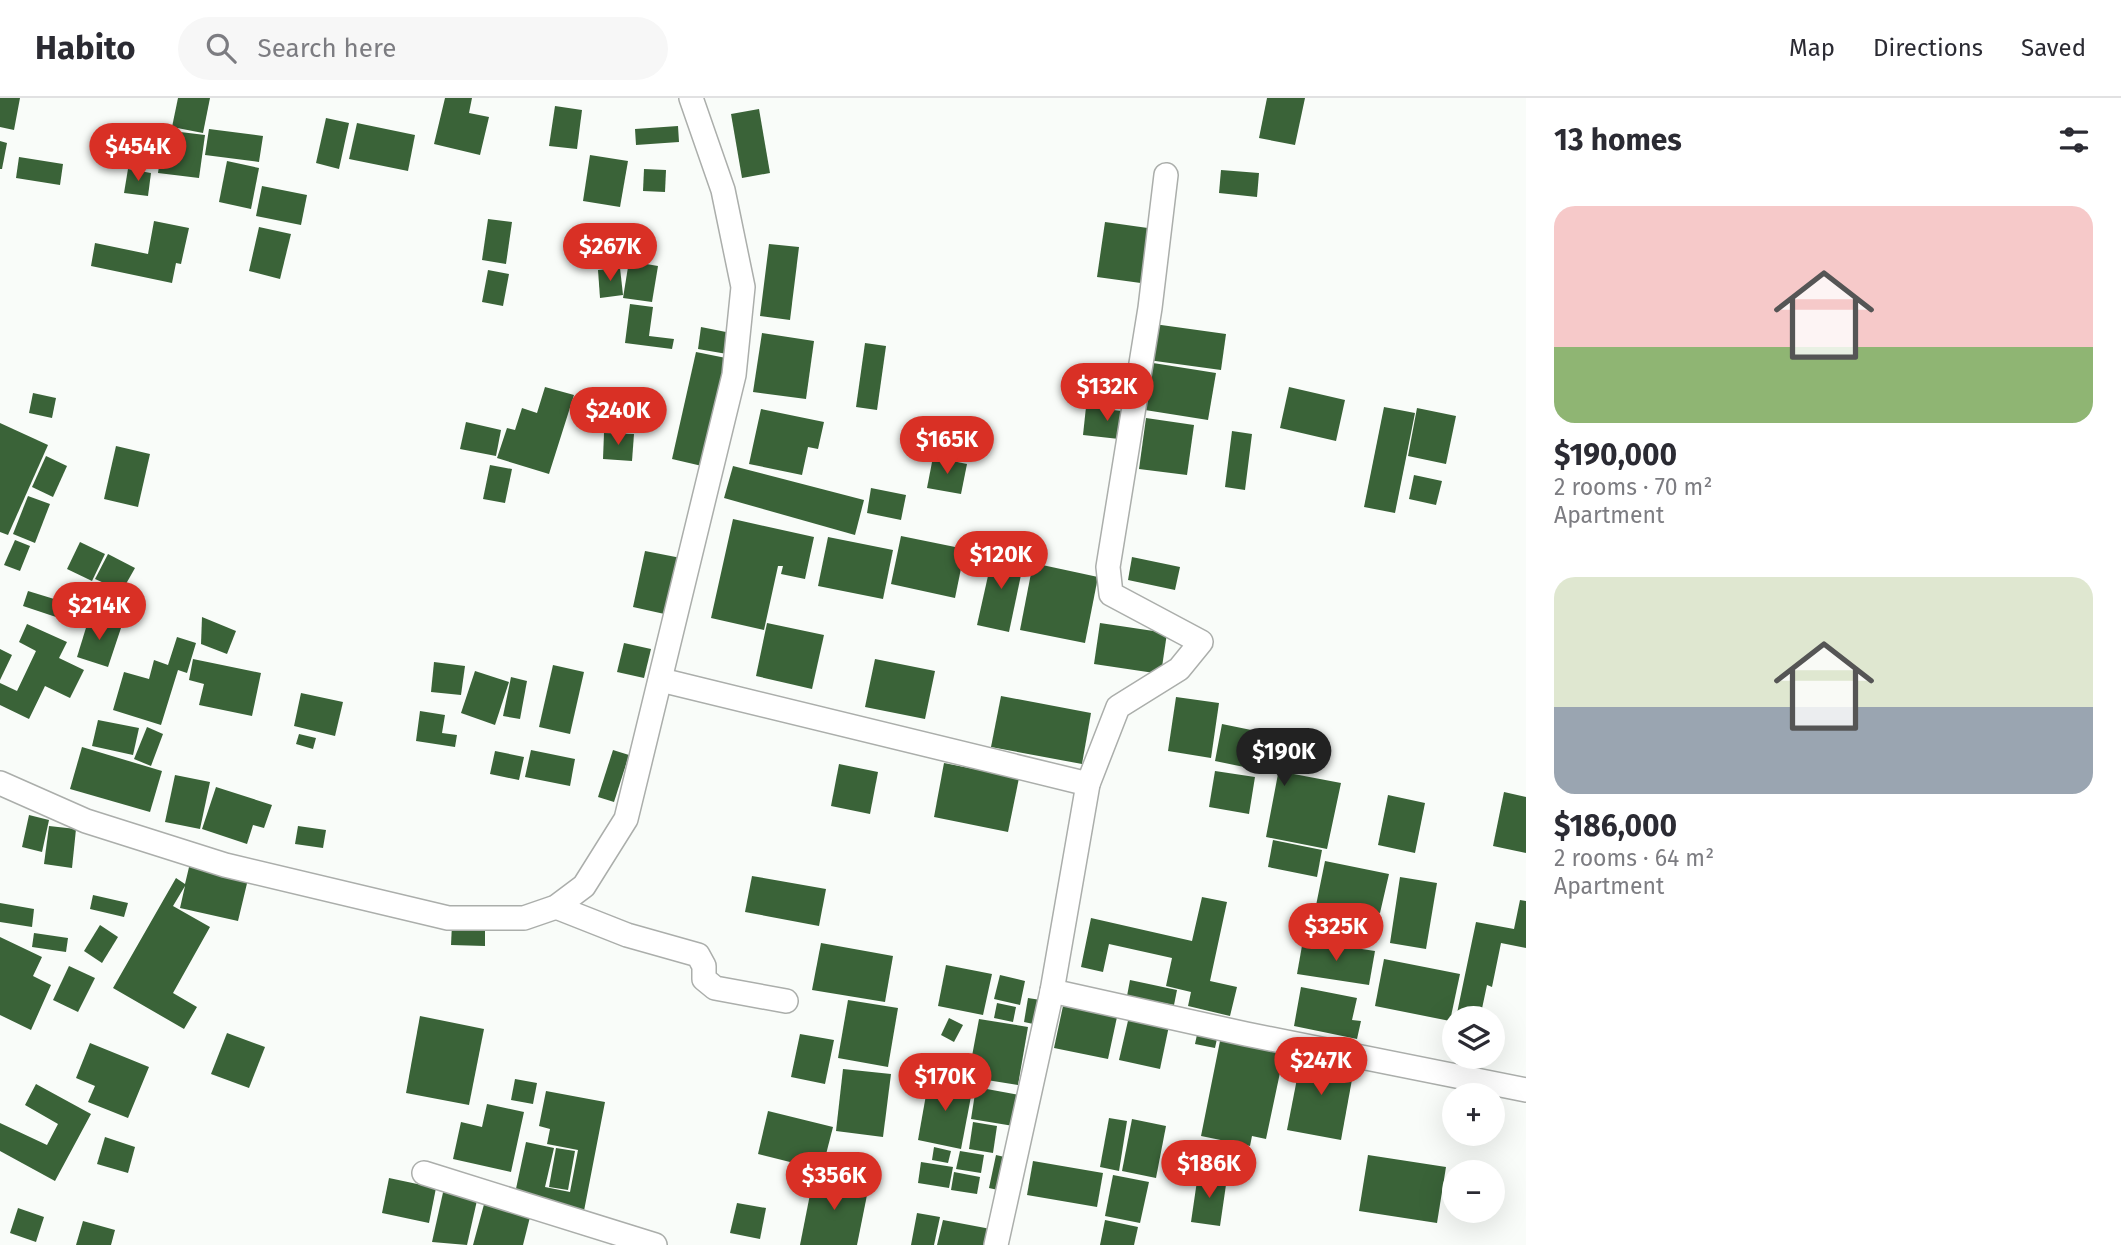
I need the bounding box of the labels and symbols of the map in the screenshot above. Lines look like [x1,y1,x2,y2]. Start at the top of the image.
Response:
pin: $454K [89,123,187,183]
pin: $267K [561,223,659,283]
pin: $132K [1058,364,1156,423]
pin: $240K [569,388,667,447]
pin: $165K [898,416,996,476]
pin: $120K [952,532,1050,591]
pin: $214K [50,582,148,642]
pin: $190K [1235,728,1333,788]
pin: $325K [1287,904,1385,963]
pin: $247K [1272,1038,1370,1097]
pin: $170K [896,1054,994,1113]
pin: $186K [1160,1140,1258,1200]
pin: $356K [785,1152,883,1212]

